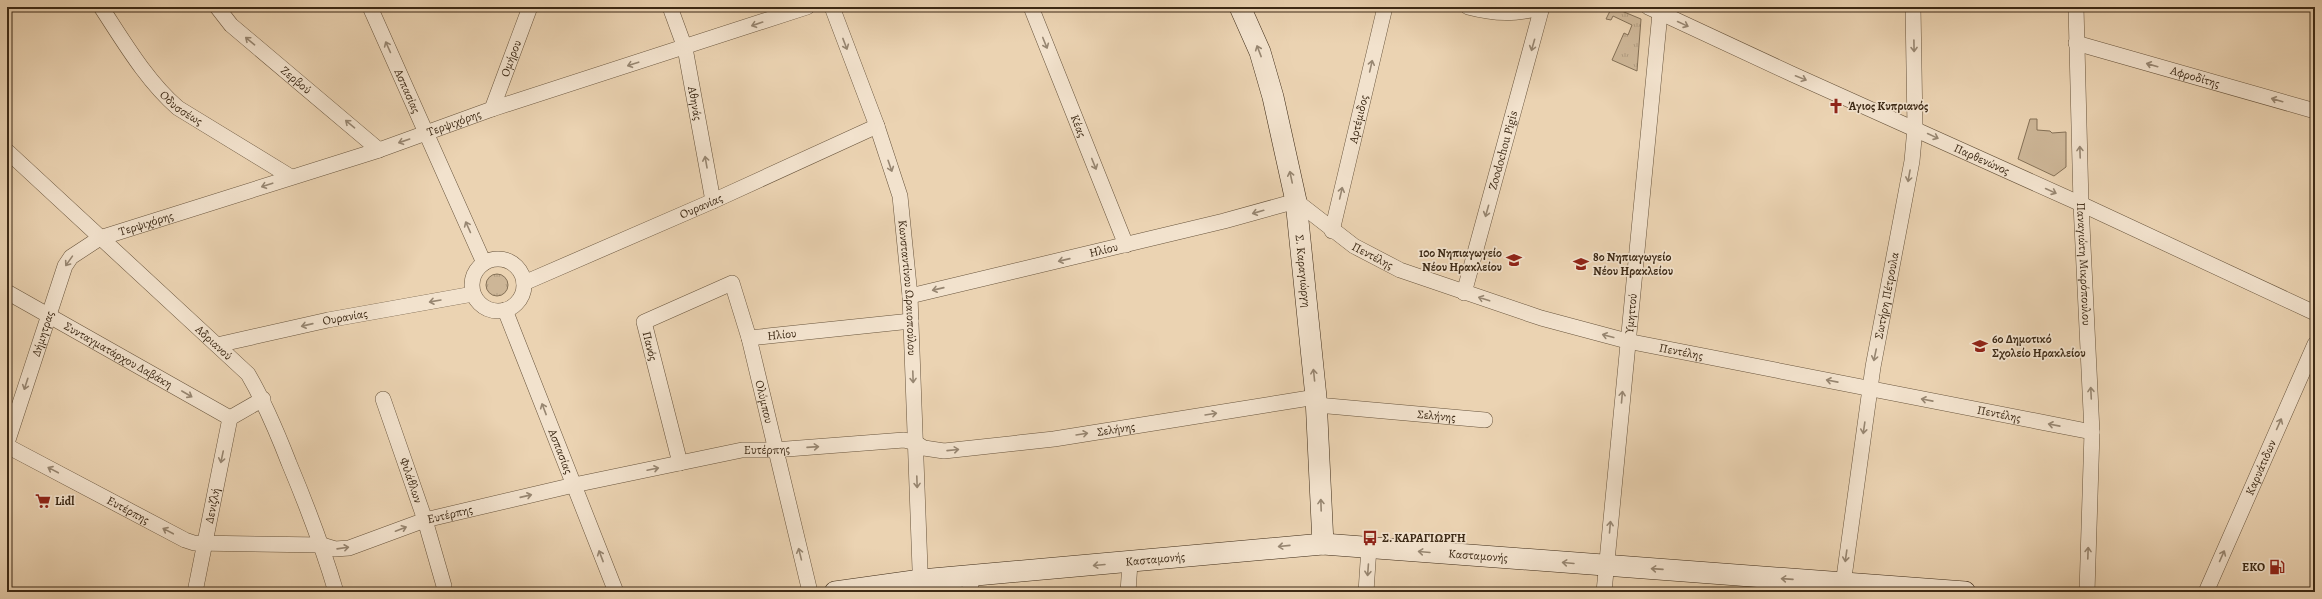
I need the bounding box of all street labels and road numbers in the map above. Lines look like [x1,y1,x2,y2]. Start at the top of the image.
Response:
street label: Ομήρου [497,38,525,79]
street label: Ζερβού [277,62,315,98]
street label: Αφροδίτης [2168,62,2222,92]
street label: Ασπασίας [390,65,424,116]
street label: Αθηνάς [684,84,706,122]
street label: Οδυσσέως [156,87,206,129]
street label: Αρτέμιδος [1345,93,1372,146]
street label: Τερψιχόρης [425,106,483,140]
street label: Zoodochou Pigis [1485,109,1521,192]
street label: Κέας [1067,112,1090,140]
street label: Παρθενώνος [1951,140,2012,179]
street label: Ουρανίας [677,190,725,223]
street label: Παναγιώτη Μικρόπουλου [2073,202,2095,326]
street label: Τερψιχόρης [117,207,175,240]
street label: Κωνσταντίνου Ωραιοπούλου [894,219,920,356]
street label: Σ. Καραγιώργη [1291,234,1315,308]
street label: Πεντέλης [1349,238,1396,273]
street label: Ηλίου [1087,239,1120,261]
street label: Σωτήρη Πέτρουλα [1870,250,1903,340]
street label: Υμηττού [1621,293,1641,335]
street label: Ουρανίας [321,305,369,329]
street label: Δήμητρας [28,309,58,359]
street label: Συνταγματάρχου Δαβάκη [61,318,176,392]
street label: Αδριανού [191,321,236,364]
street label: Ηλίου [766,325,797,344]
street label: Πανός [639,329,661,363]
street label: Πεντέλης [1658,339,1704,364]
street label: Ολύμπου [751,379,777,425]
street label: Πεντέλης [1976,402,2022,426]
street label: Σελήνης [1417,406,1456,425]
street label: Σελήνης [1096,418,1136,440]
street label: Ασπασίας [544,426,577,476]
street label: Καρυάτιδων [2242,437,2280,498]
street label: Ευτέρπης [744,441,791,458]
street label: Φιλάθλων [396,455,427,505]
street label: Δενιζλή [201,487,224,525]
street label: Ευτέρπης [104,492,152,528]
street label: Ευτέρπης [426,501,474,527]
street label: Κασταμονής [1448,545,1509,566]
street label: Κασταμονής [1125,548,1186,570]

